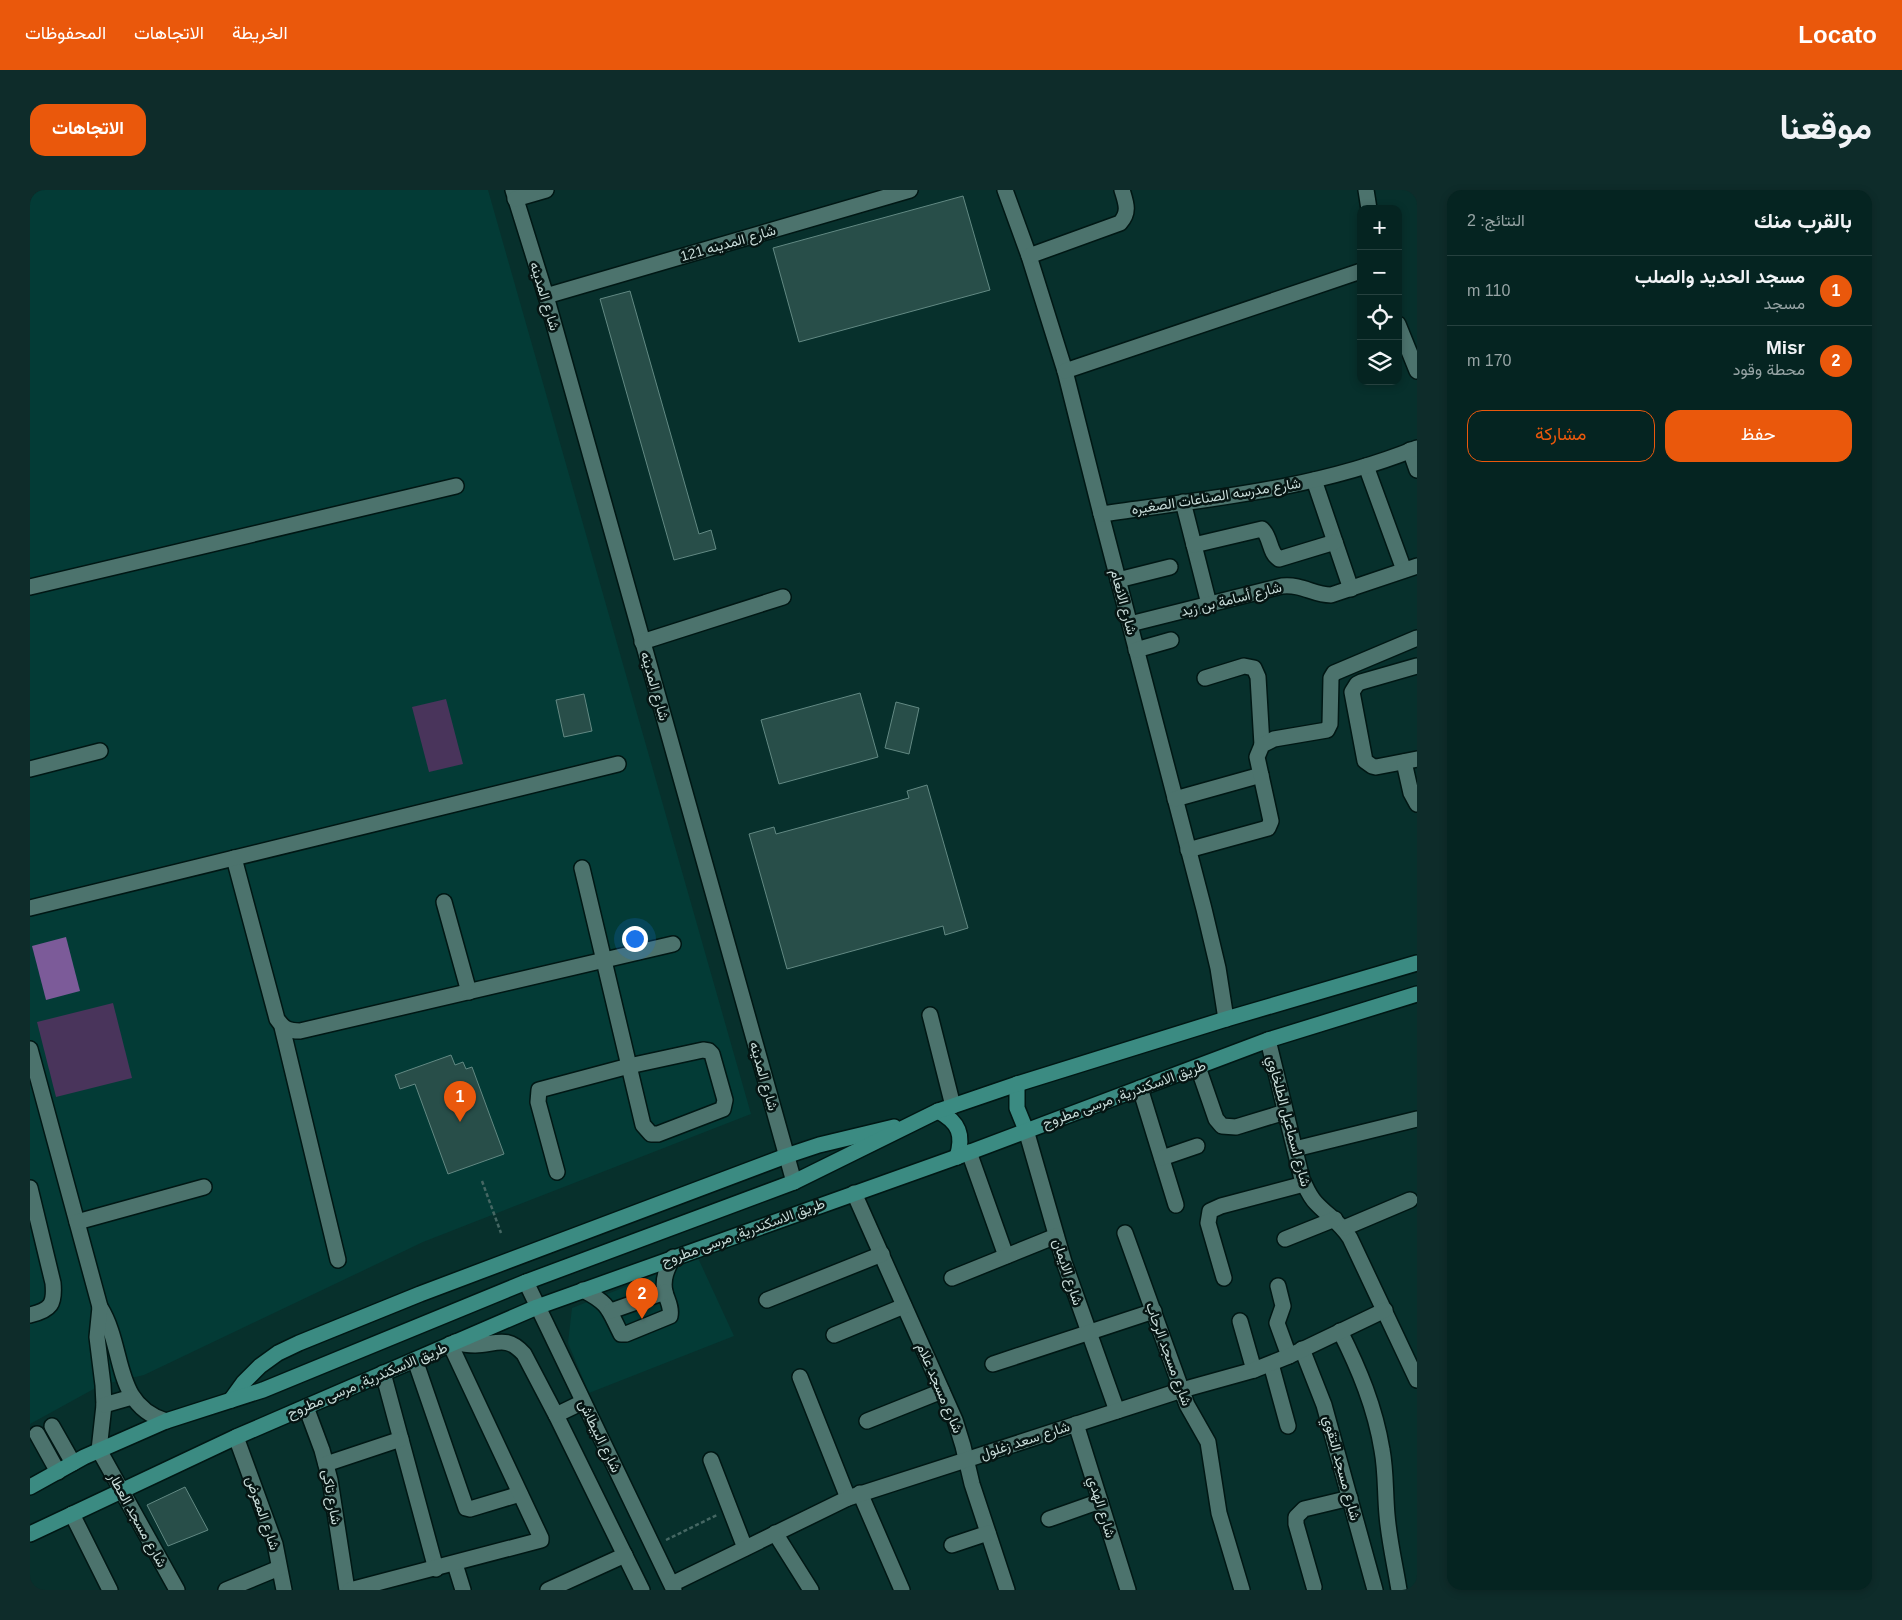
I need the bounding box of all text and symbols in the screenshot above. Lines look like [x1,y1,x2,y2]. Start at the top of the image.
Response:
text: Locato [1798,21,1877,48]
text: المحفوظات [25,23,106,43]
text: الاتجاهات [134,23,204,43]
text: الخريطة [232,23,288,43]
button: الاتجاهات [30,104,146,156]
text: موقعنا [1779,107,1872,146]
map controls [1357,205,1402,385]
button: + [1357,205,1402,250]
text: بالقرب منك [1754,209,1852,232]
text: النتائج: 2 [1467,212,1525,229]
street label: شارع المدينه 121 [679,222,778,267]
button: − [1357,250,1402,295]
street label: شارع المدينه [524,260,563,333]
text: مسجد الحديد والصلب [1635,266,1805,287]
text: 110 m [1467,282,1510,299]
text: 1 [1832,282,1840,299]
button: locate [1357,295,1402,340]
text: مسجد [1764,295,1805,312]
text: Misr [1766,337,1805,358]
button: layers [1357,340,1402,385]
text: 170 m [1467,352,1511,369]
text: 2 [1832,352,1840,369]
text: محطة وقود [1733,361,1805,378]
button: مشاركة [1467,410,1655,462]
button: حفظ [1665,410,1852,462]
street label: شارع مدرسه الصناعات الصغيره [1130,475,1302,520]
street label: شارع الانعام [1105,567,1140,637]
street label: شارع أسامة بن زيد [1179,579,1284,622]
street label: شارع المدينه [635,650,672,723]
your location [622,926,648,952]
street label: شارع المدينه [744,1040,781,1113]
street label: شارع اسماعيل الطلخاوي [1260,1054,1314,1189]
street label: طريق الاسكندرية, مرسى مطروح [1040,1057,1209,1134]
pin: 1 [444,1081,476,1122]
street label: طريق الاسكندرية, مرسى مطروح [659,1195,828,1272]
street label: شارع الايمان [1047,1237,1086,1308]
pin: 2 [626,1278,658,1319]
street label: شارع مسجد الرحاب [1140,1300,1195,1409]
street label: طريق الاسكندرية, مرسى مطروح [284,1339,451,1424]
street label: شارع مسجد علام [911,1341,966,1437]
street label: شارع البيطاش [573,1397,624,1476]
street label: شارع مسجد التقوي [1316,1414,1364,1523]
street label: شارع سعد زغلول [978,1418,1073,1465]
street label: شارع تاكى [316,1468,345,1526]
street label: شارع مسجد العطار [102,1469,171,1571]
street label: شارع المعرض [240,1474,283,1553]
street label: شارع الهدي [1081,1474,1119,1541]

